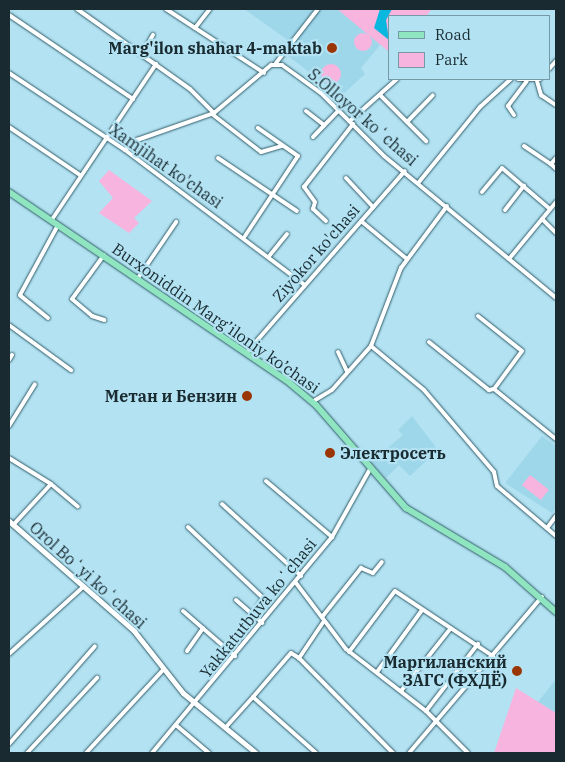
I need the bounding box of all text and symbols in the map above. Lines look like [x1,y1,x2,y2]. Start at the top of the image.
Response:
legend [388,15,550,80]
text: Road [435,25,471,44]
place label: Marg'ilon shahar 4-maktab [108,38,322,58]
marker: Marg'ilon shahar 4-maktab [326,42,338,54]
text: Park [435,50,468,69]
street label: S.Olloyor koʻchasi [304,64,422,170]
street label: Xamjihat ko'chasi [106,120,226,212]
street label: Ziyokor ko'chasi [268,200,364,306]
street label: Burxoniddin Marg’iloniy ko’chasi [109,239,323,397]
place label: Метан и Бензин [105,386,237,406]
marker: Метан и Бензин [241,390,253,402]
place label: Электросеть [340,443,446,463]
marker: Электросеть [324,447,336,459]
street label: Orol Boʻyi koʻchasi [26,518,150,632]
street label: Yakkatutbuva koʻchasi [196,534,320,682]
place label: Маргиланский ЗАГС (ФХДЁ) [384,652,507,690]
marker: Маргиланский ЗАГС (ФХДЁ) [511,665,523,677]

